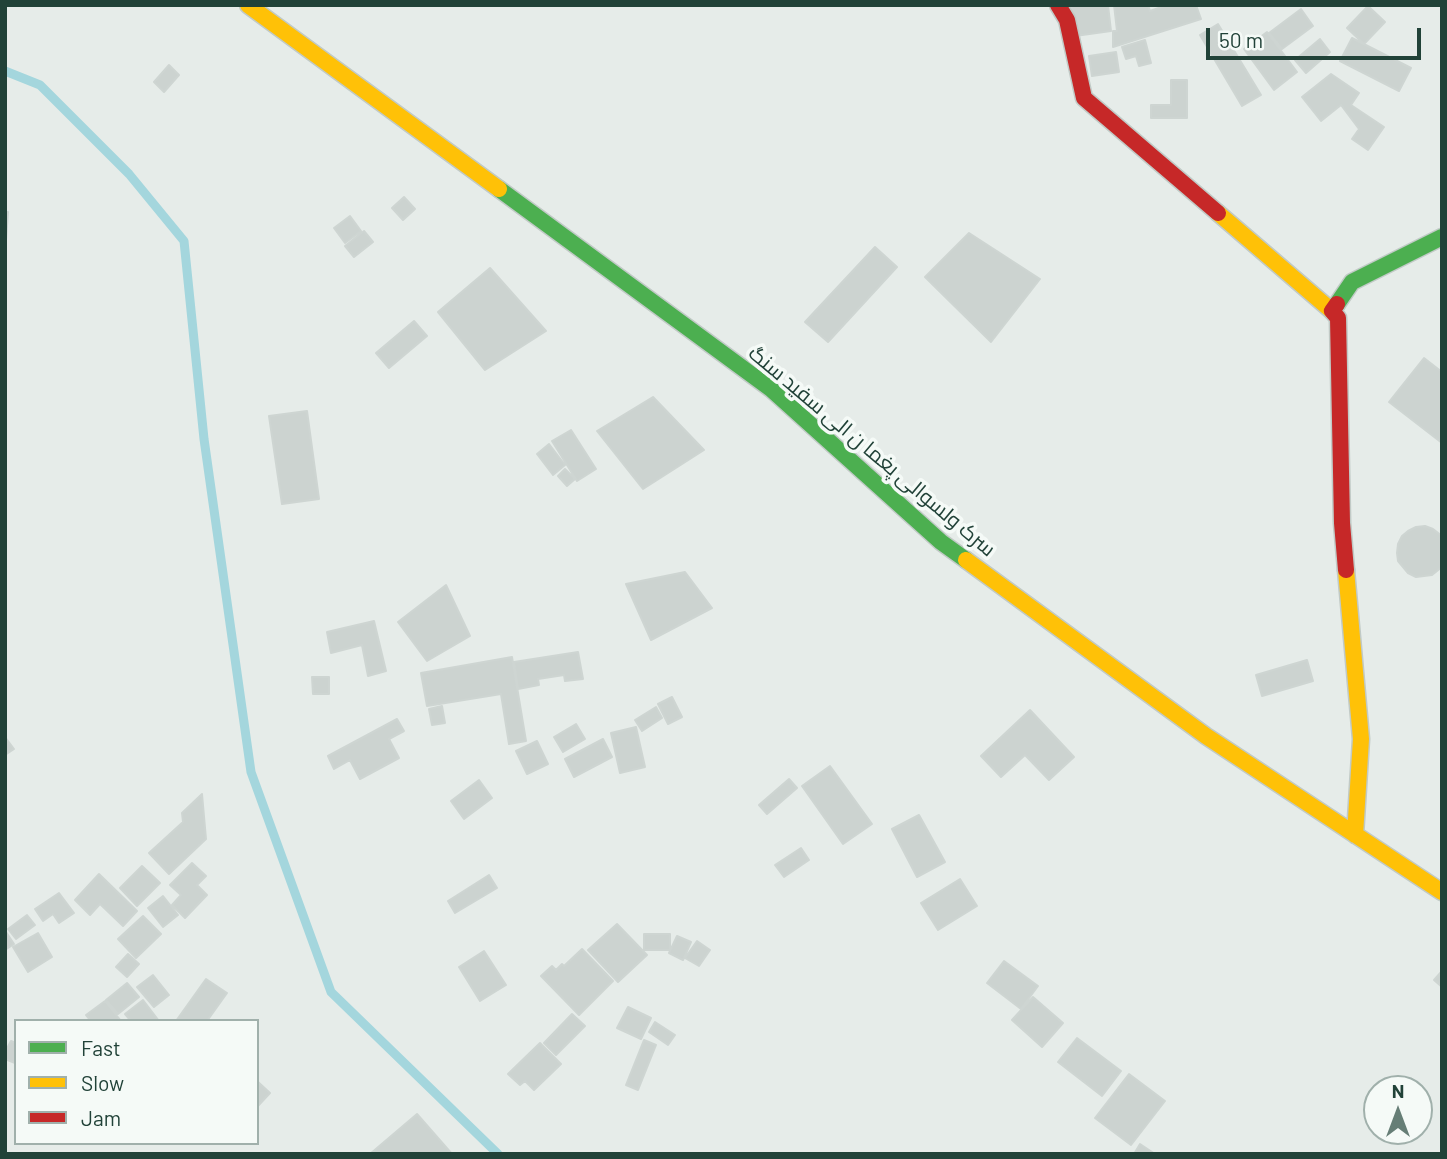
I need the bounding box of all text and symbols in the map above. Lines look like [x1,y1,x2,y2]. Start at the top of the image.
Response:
scale bar [1209,14,1424,58]
text: 50 m [1219,27,1263,52]
street label: سرک ولسوالی پغما ن الی سفید سنگ [743,340,1001,562]
legend [14,1019,259,1145]
text: Fast [81,1035,121,1060]
text: Slow [81,1070,124,1095]
north arrow [1363,1075,1433,1145]
text: N [1392,1079,1404,1102]
text: Jam [81,1105,121,1130]

